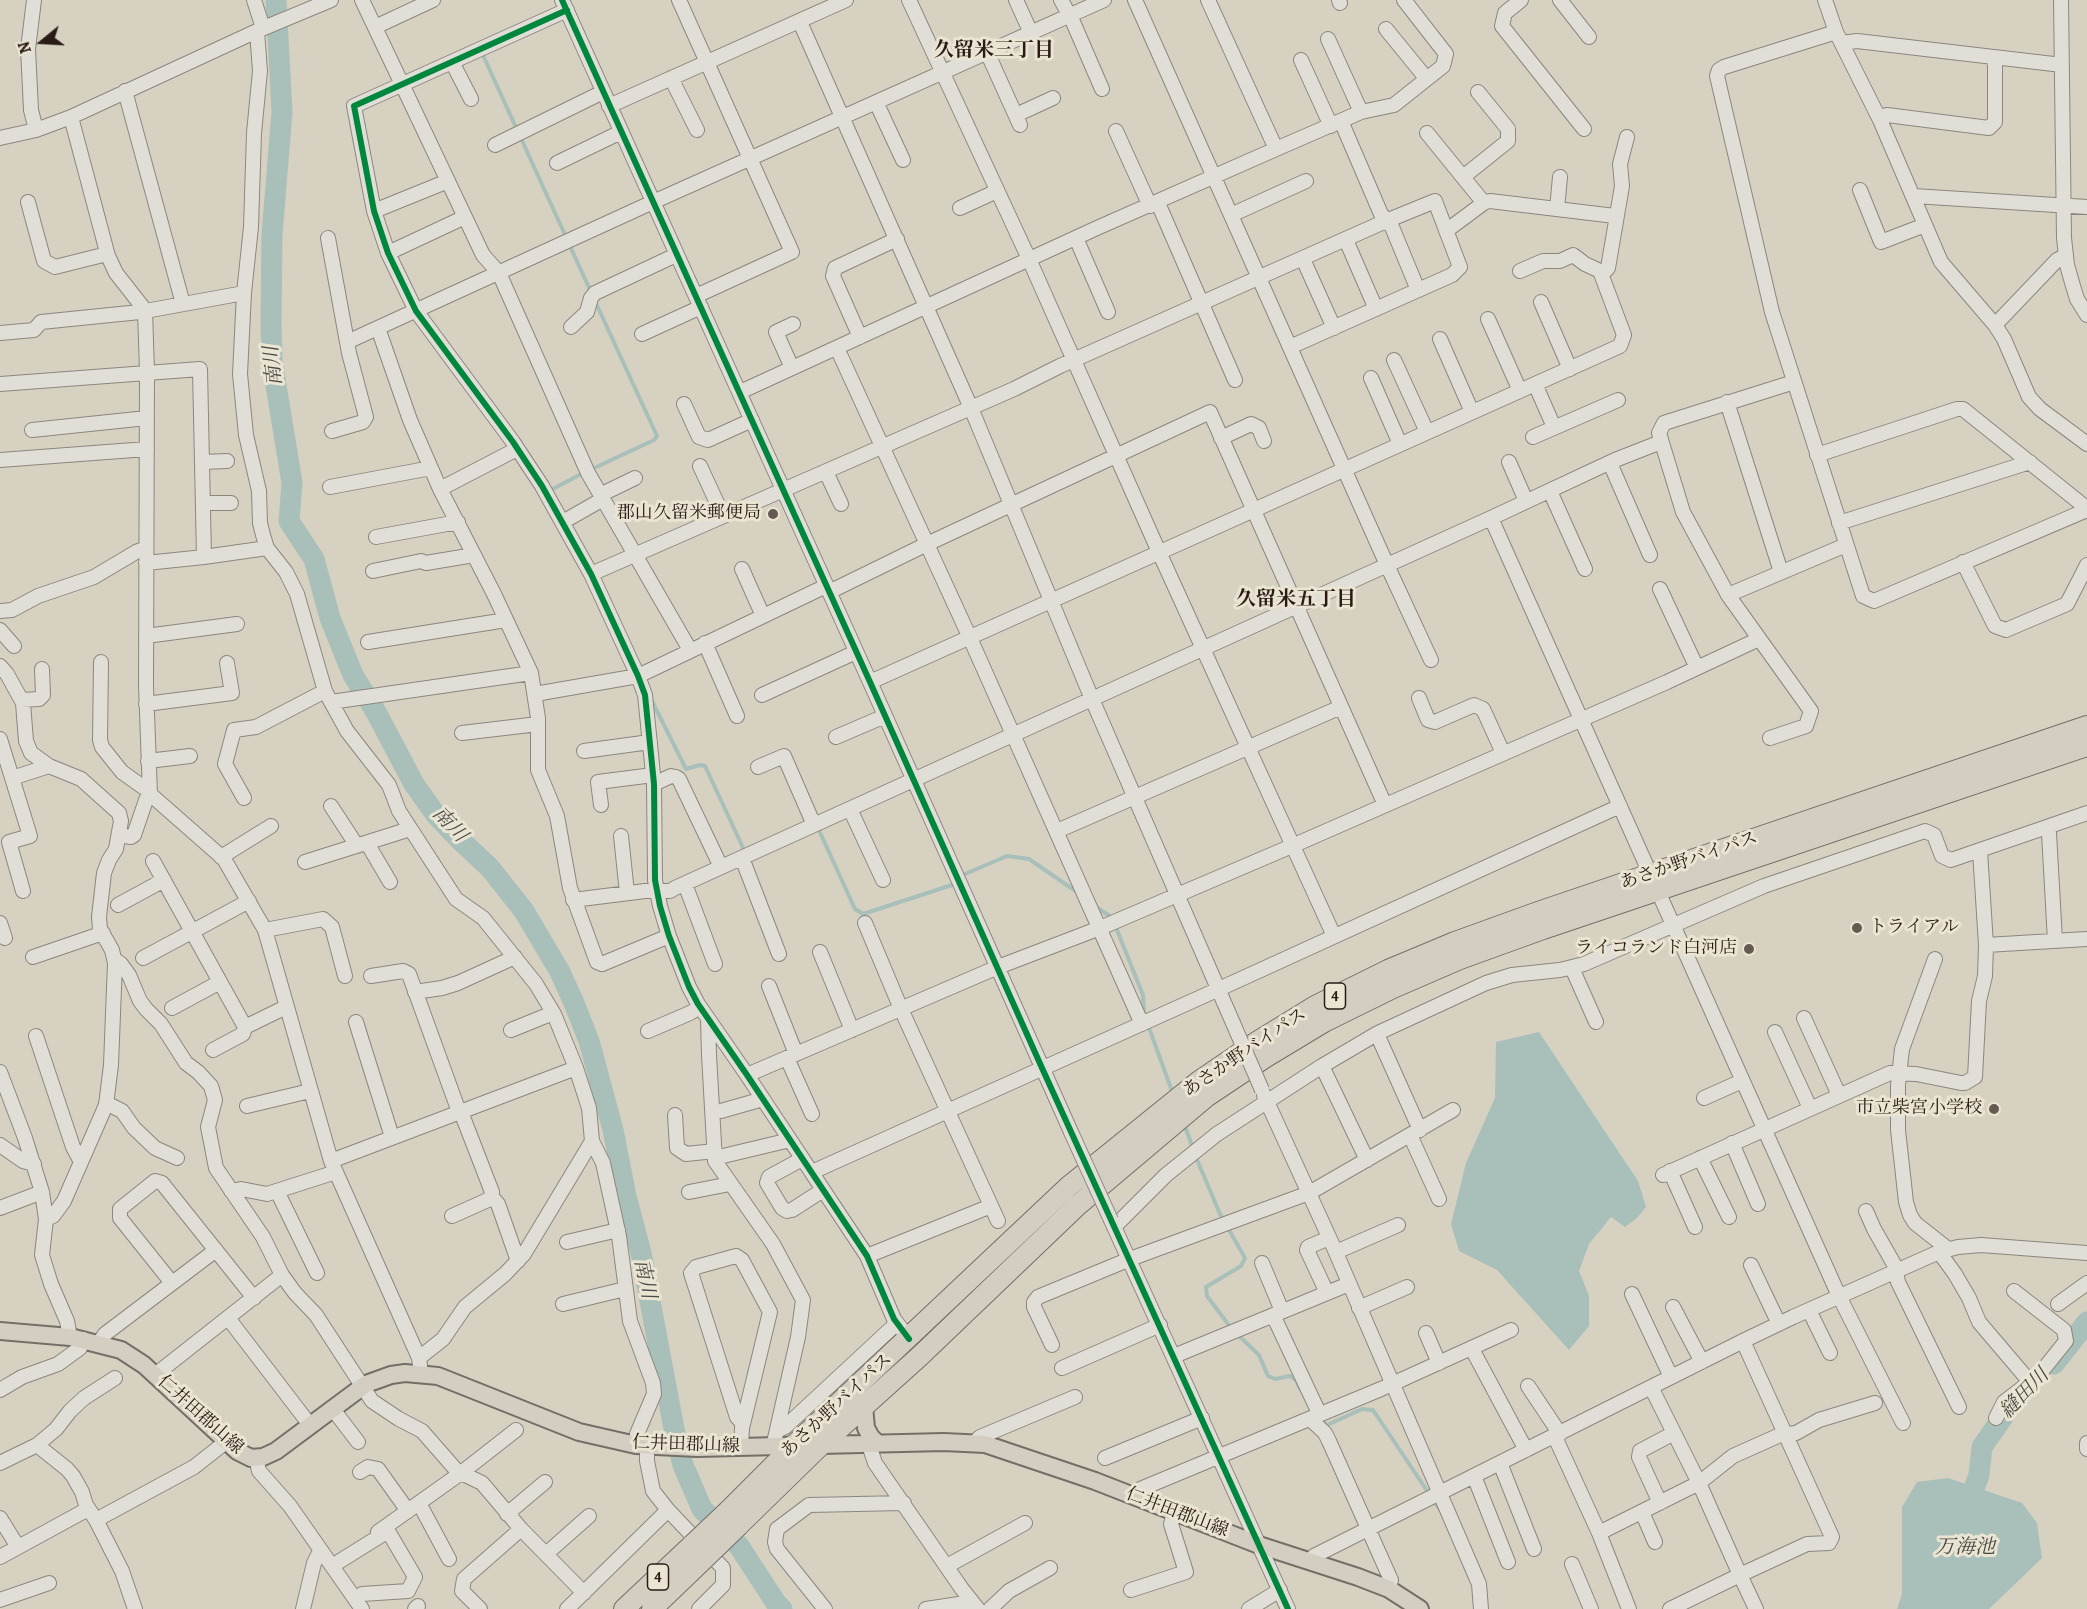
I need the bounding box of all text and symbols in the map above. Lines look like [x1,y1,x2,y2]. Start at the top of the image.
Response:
north arrow [12,12,72,72]
text: N [13,39,37,57]
district label: 久留米三丁目 [934,39,1054,63]
water label: 南川 [260,345,288,387]
place label: 郡山久留米郵便局 [617,503,761,525]
marker: 郡山久留米郵便局 [766,507,780,521]
district label: 久留米五丁目 [1236,588,1356,612]
water label: 南川 [427,802,471,848]
street label: あさか野バイパス [1617,827,1761,895]
place label: トライアル [1869,917,1959,939]
marker: トライアル [1850,921,1864,935]
place label: ライコランド白河店 [1575,938,1737,960]
marker: ライコランド白河店 [1742,942,1756,956]
road number: 4 [1324,983,1346,1009]
street label: あさか野バイパス [1179,1004,1311,1102]
place label: 市立柴宮小学校 [1856,1098,1982,1120]
marker: 市立柴宮小学校 [1987,1102,2001,1116]
water label: 南川 [628,1257,660,1301]
street label: あさか野バイパス [777,1349,897,1463]
water label: 縫田川 [1996,1364,2054,1424]
street label: 仁井田郡山線 [153,1371,247,1459]
street label: 仁井田郡山線 [632,1432,740,1458]
street label: 仁井田郡山線 [1123,1484,1231,1542]
water label: 万海池 [1935,1536,1995,1560]
road number: 4 [648,1564,668,1590]

